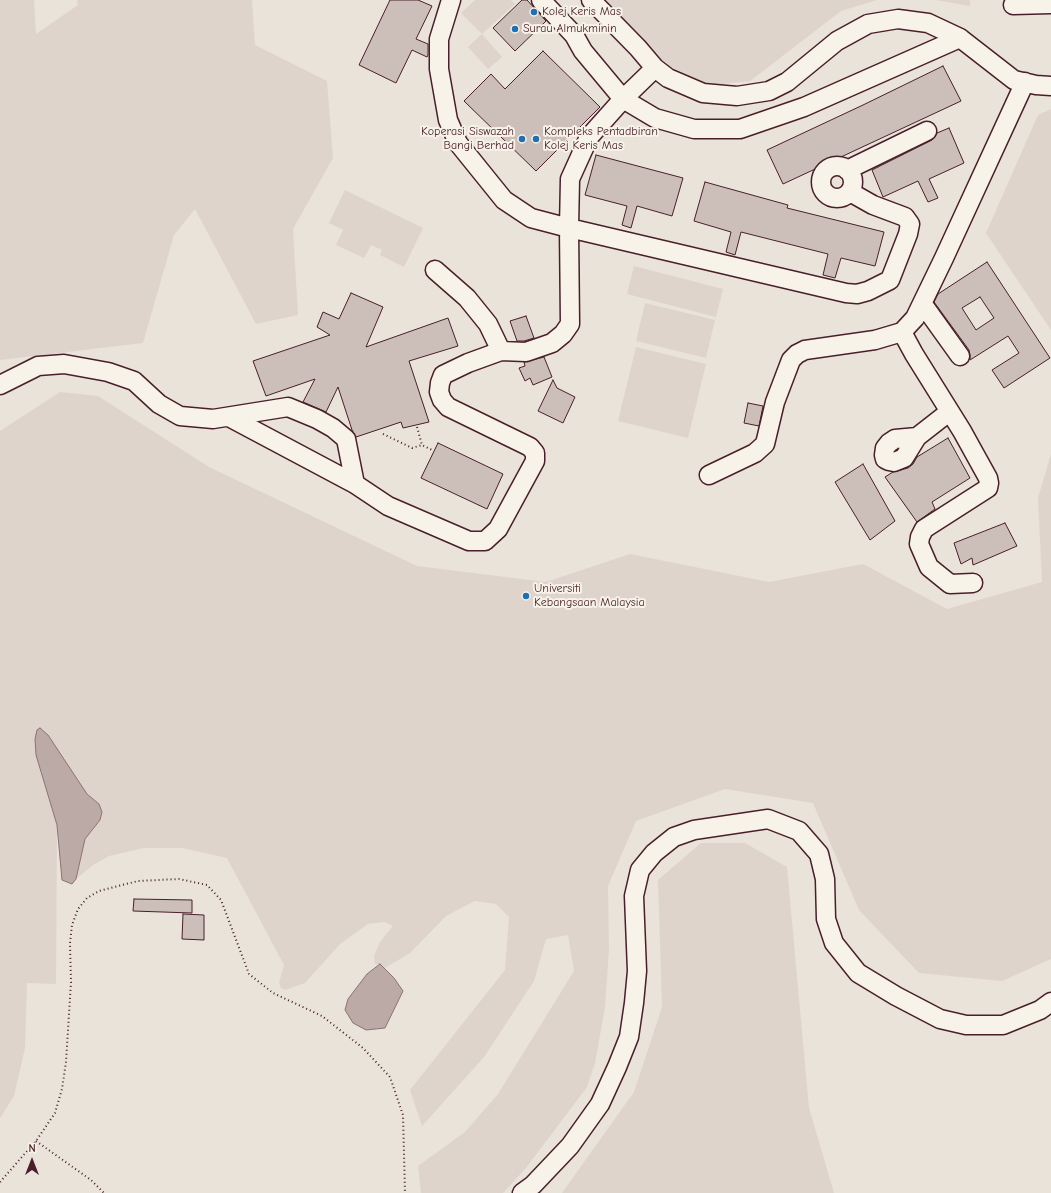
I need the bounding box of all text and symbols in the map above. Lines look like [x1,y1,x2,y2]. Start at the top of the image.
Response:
place label: Kolej Keris Mas [542,5,621,19]
marker: Kolej Keris Mas [529,7,539,17]
place label: Surau Almukminin [523,22,617,36]
marker: Surau Almukminin [510,24,520,34]
place label: Koperasi Siswazah Bangi Berhad [421,125,514,153]
place label: Kompleks Pentadbiran Kolej Keris Mas [544,125,658,153]
marker: Koperasi Siswazah Bangi Berhad [517,134,527,144]
marker: Kompleks Pentadbiran Kolej Keris Mas [531,134,541,144]
place label: Universiti Kebangsaan Malaysia [534,582,645,610]
marker: Universiti Kebangsaan Malaysia [521,591,531,601]
north arrow [12,1141,52,1181]
text: N [28,1142,36,1155]

